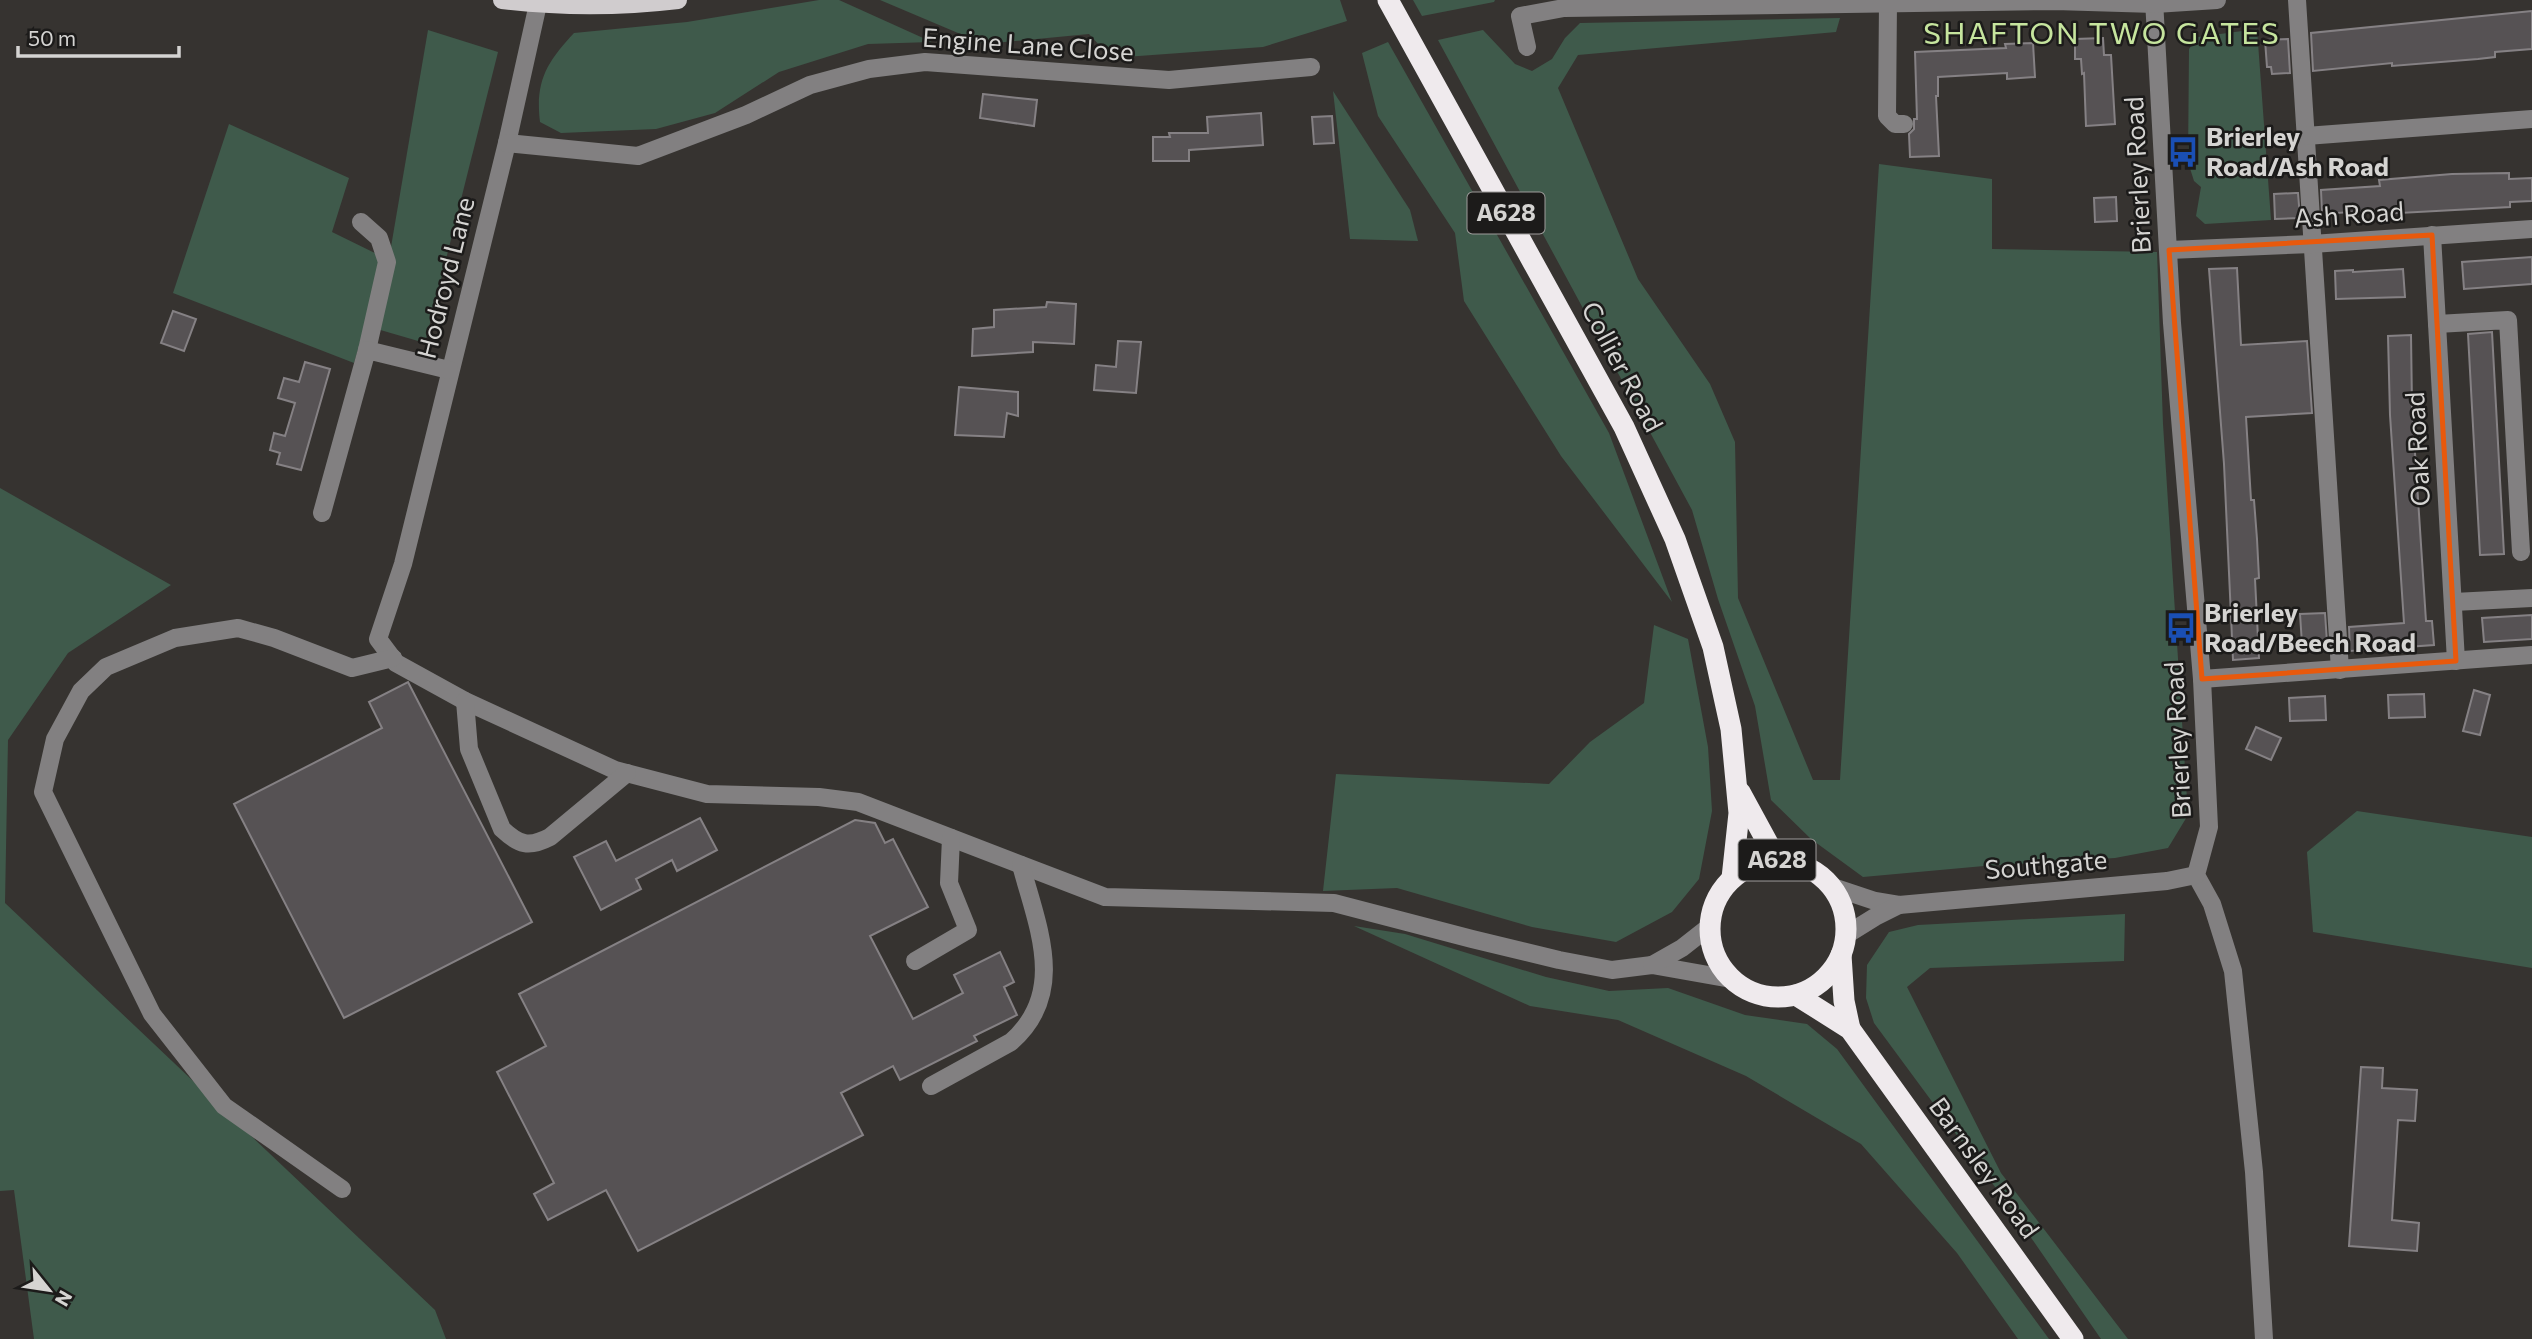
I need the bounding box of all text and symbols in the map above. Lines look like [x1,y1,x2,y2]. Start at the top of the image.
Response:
district label: SHAFTON TWO GATES [1923,13,2281,50]
scale bar [18,14,178,58]
street label: Engine Lane Close [921,21,1135,66]
text: 50 m [28,25,76,50]
street label: Brierley Road [2117,96,2156,254]
place label: Brierley Road/Ash Road [2206,120,2389,181]
bus stop icon: Brierley Road/Ash Road [2166,135,2200,169]
road number: A628 [1468,192,1544,233]
street label: Hodroyd Lane [410,194,480,362]
street label: Ash Road [2293,194,2405,233]
street label: Collier Road [1576,296,1671,437]
street label: Oak Road [2398,391,2435,507]
place label: Brierley Road/Beech Road [2204,596,2416,657]
bus stop icon: Brierley Road/Beech Road [2164,611,2198,645]
street label: Brierley Road [2157,661,2196,819]
road number: A628 [1738,840,1816,880]
street label: Southgate [1983,843,2108,884]
street label: Barnsley Road [1924,1091,2047,1244]
north arrow [14,1255,84,1325]
text: N [51,1287,78,1311]

